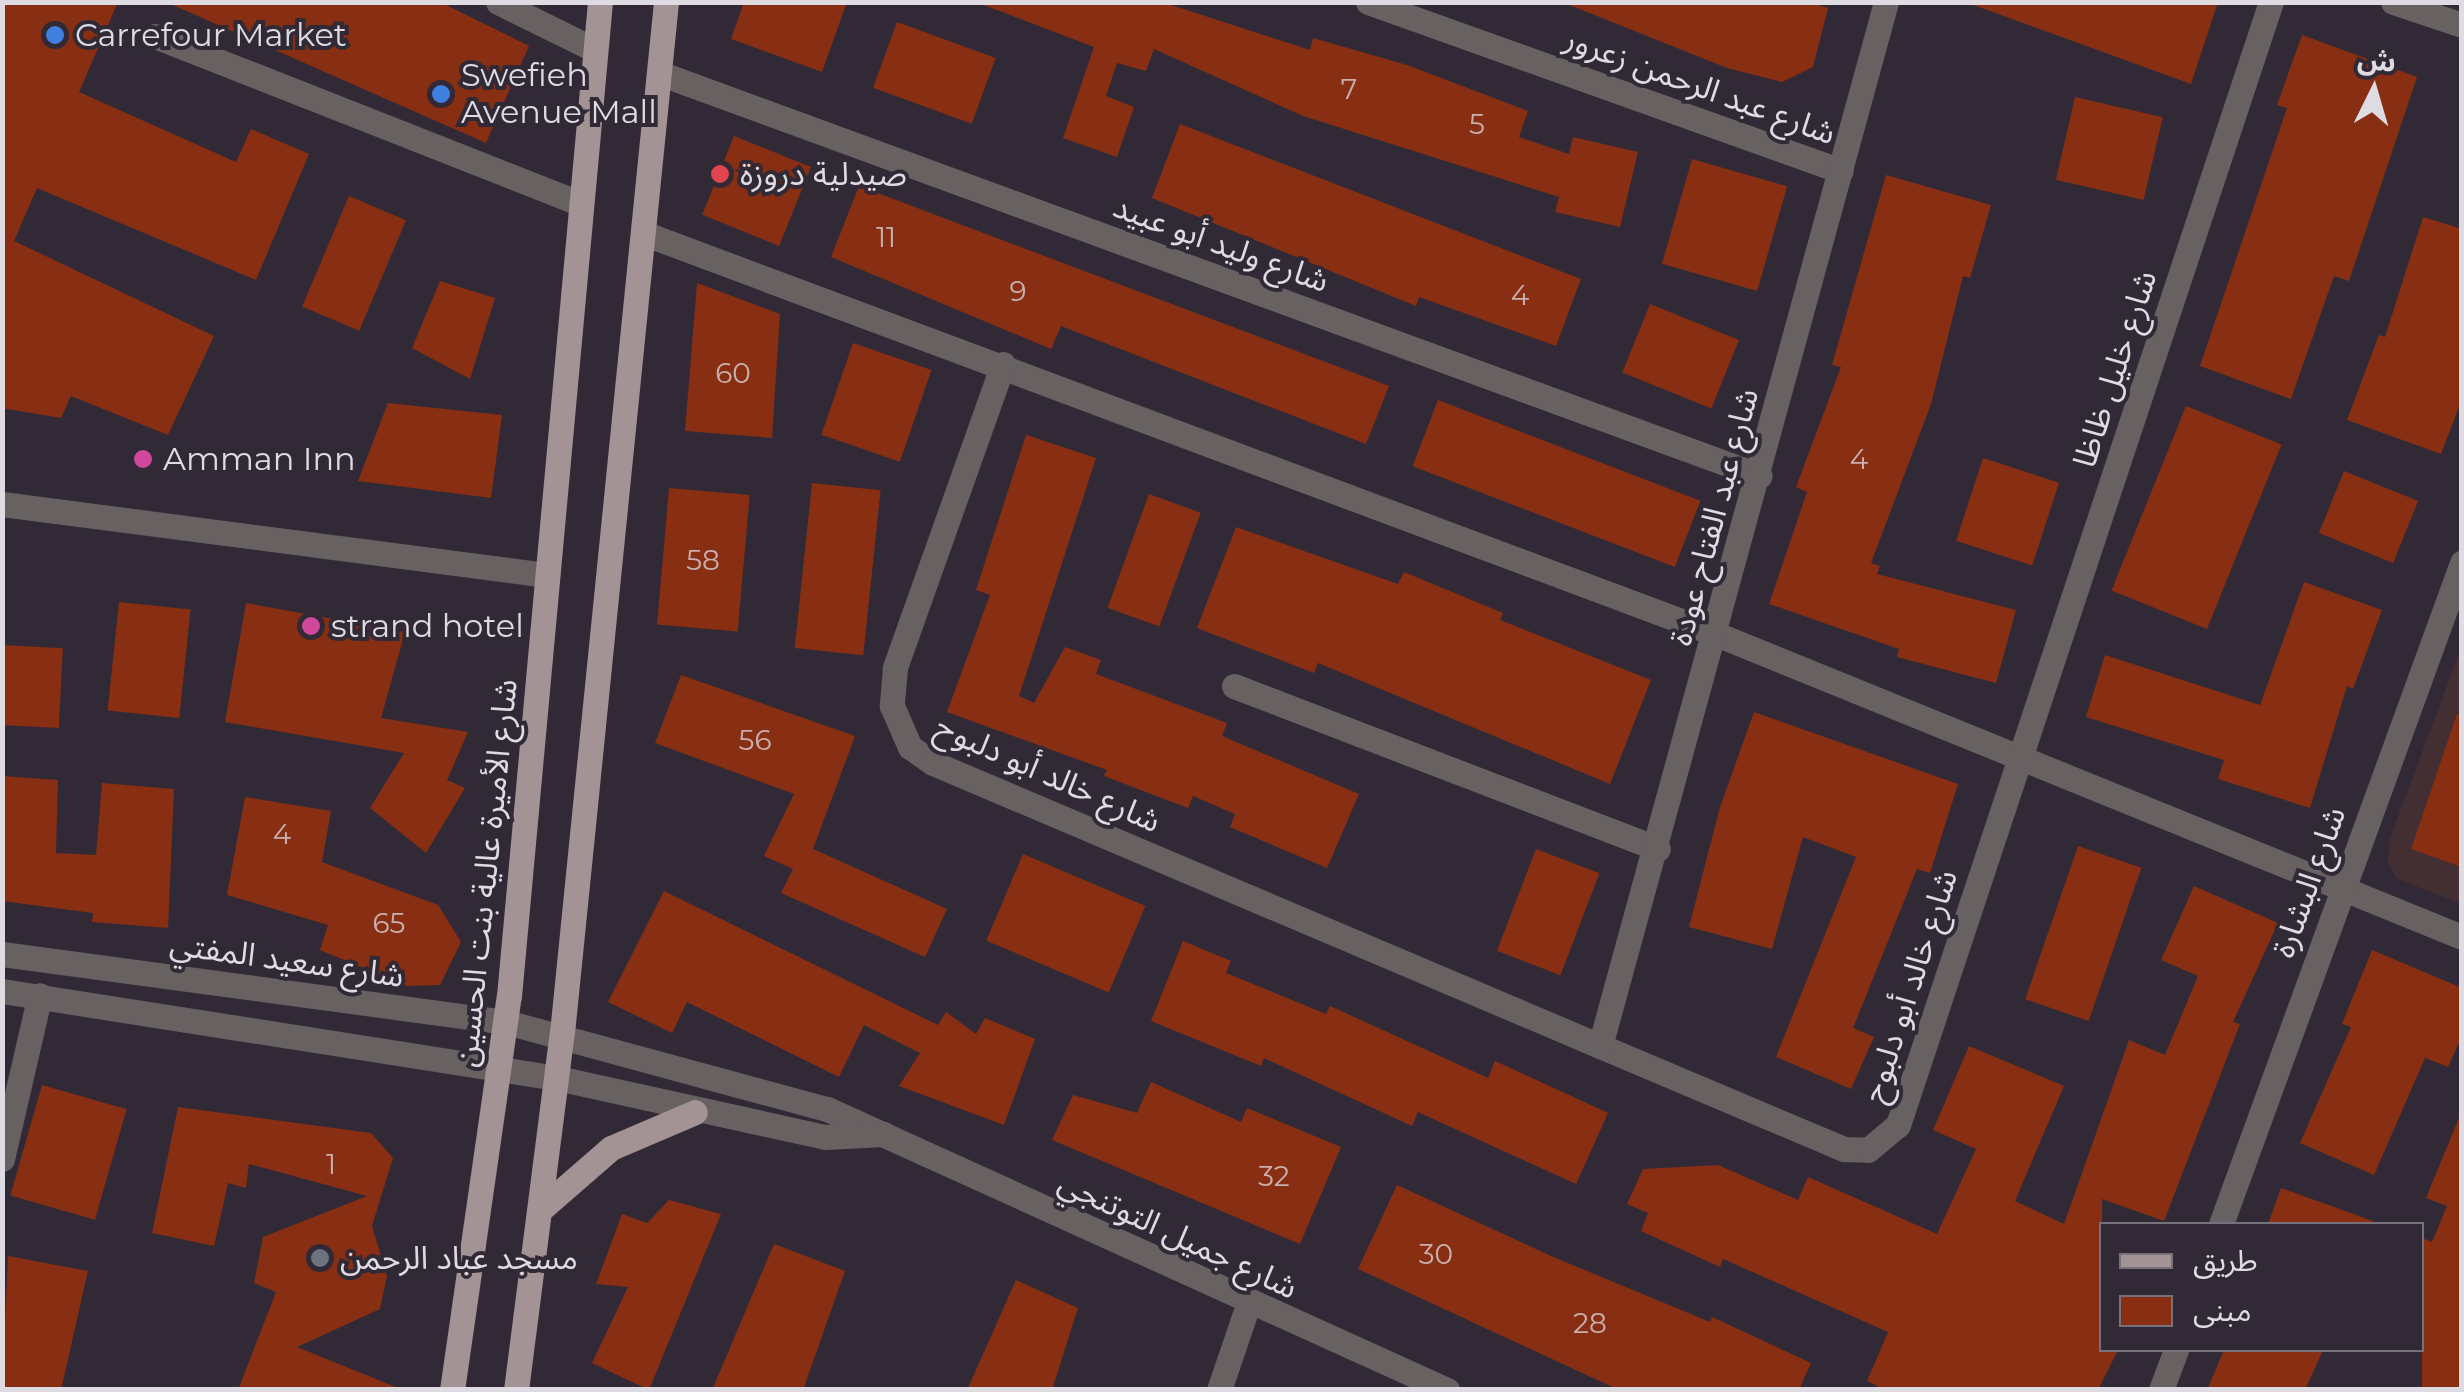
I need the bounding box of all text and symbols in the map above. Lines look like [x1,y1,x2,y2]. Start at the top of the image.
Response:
place label: Carrefour Market [75,16,347,54]
street label: شارع عبد الرحمن زعرور [1559,19,1841,153]
marker: Carrefour Market [44,24,66,46]
north arrow [2324,40,2424,140]
text: ش [2356,42,2397,79]
place label: Swefieh Avenue Mall [461,57,657,132]
house number: 7 [1341,72,1357,106]
marker: Swefieh Avenue Mall [430,83,452,105]
house number: 5 [1469,107,1485,141]
place label: صيدلية دروزة [740,155,907,193]
marker: صيدلية دروزة [709,163,731,185]
street label: شارع وليد أبو عبيد [1108,187,1334,301]
house number: 11 [876,220,896,254]
street label: شارع خليل ظاظا [2065,266,2165,472]
house number: 9 [1009,274,1027,308]
house number: 4 [1511,278,1529,312]
house number: 60 [715,356,751,390]
street label: شارع عبد الفتاح عودة [1661,384,1767,650]
place label: Amman Inn [163,440,356,478]
house number: 4 [1850,442,1868,476]
marker: Amman Inn [132,448,154,470]
house number: 58 [686,543,720,577]
place label: strand hotel [331,607,524,645]
marker: strand hotel [300,615,322,637]
street label: شارع الأميرة عالية بنت الحسين [447,677,525,1069]
street label: شارع خالد أبو دلبوح [929,707,1167,841]
house number: 56 [739,723,771,757]
street label: شارع البشارة [2264,801,2354,963]
house number: 4 [273,817,291,851]
street label: شارع خالد أبو دلبوح [1854,865,1966,1107]
house number: 65 [373,906,405,940]
street label: شارع سعيد المفتي [168,925,406,995]
house number: 1 [326,1147,336,1181]
house number: 32 [1258,1159,1290,1193]
street label: شارع جميل التوتنجي [1052,1163,1304,1307]
legend [2099,1222,2424,1352]
house number: 30 [1419,1237,1453,1271]
place label: مسجد عباد الرحمن [340,1239,578,1277]
text: طريق [2193,1242,2258,1279]
marker: مسجد عباد الرحمن [309,1247,331,1269]
text: مبنى [2193,1292,2251,1329]
house number: 28 [1573,1306,1607,1340]

